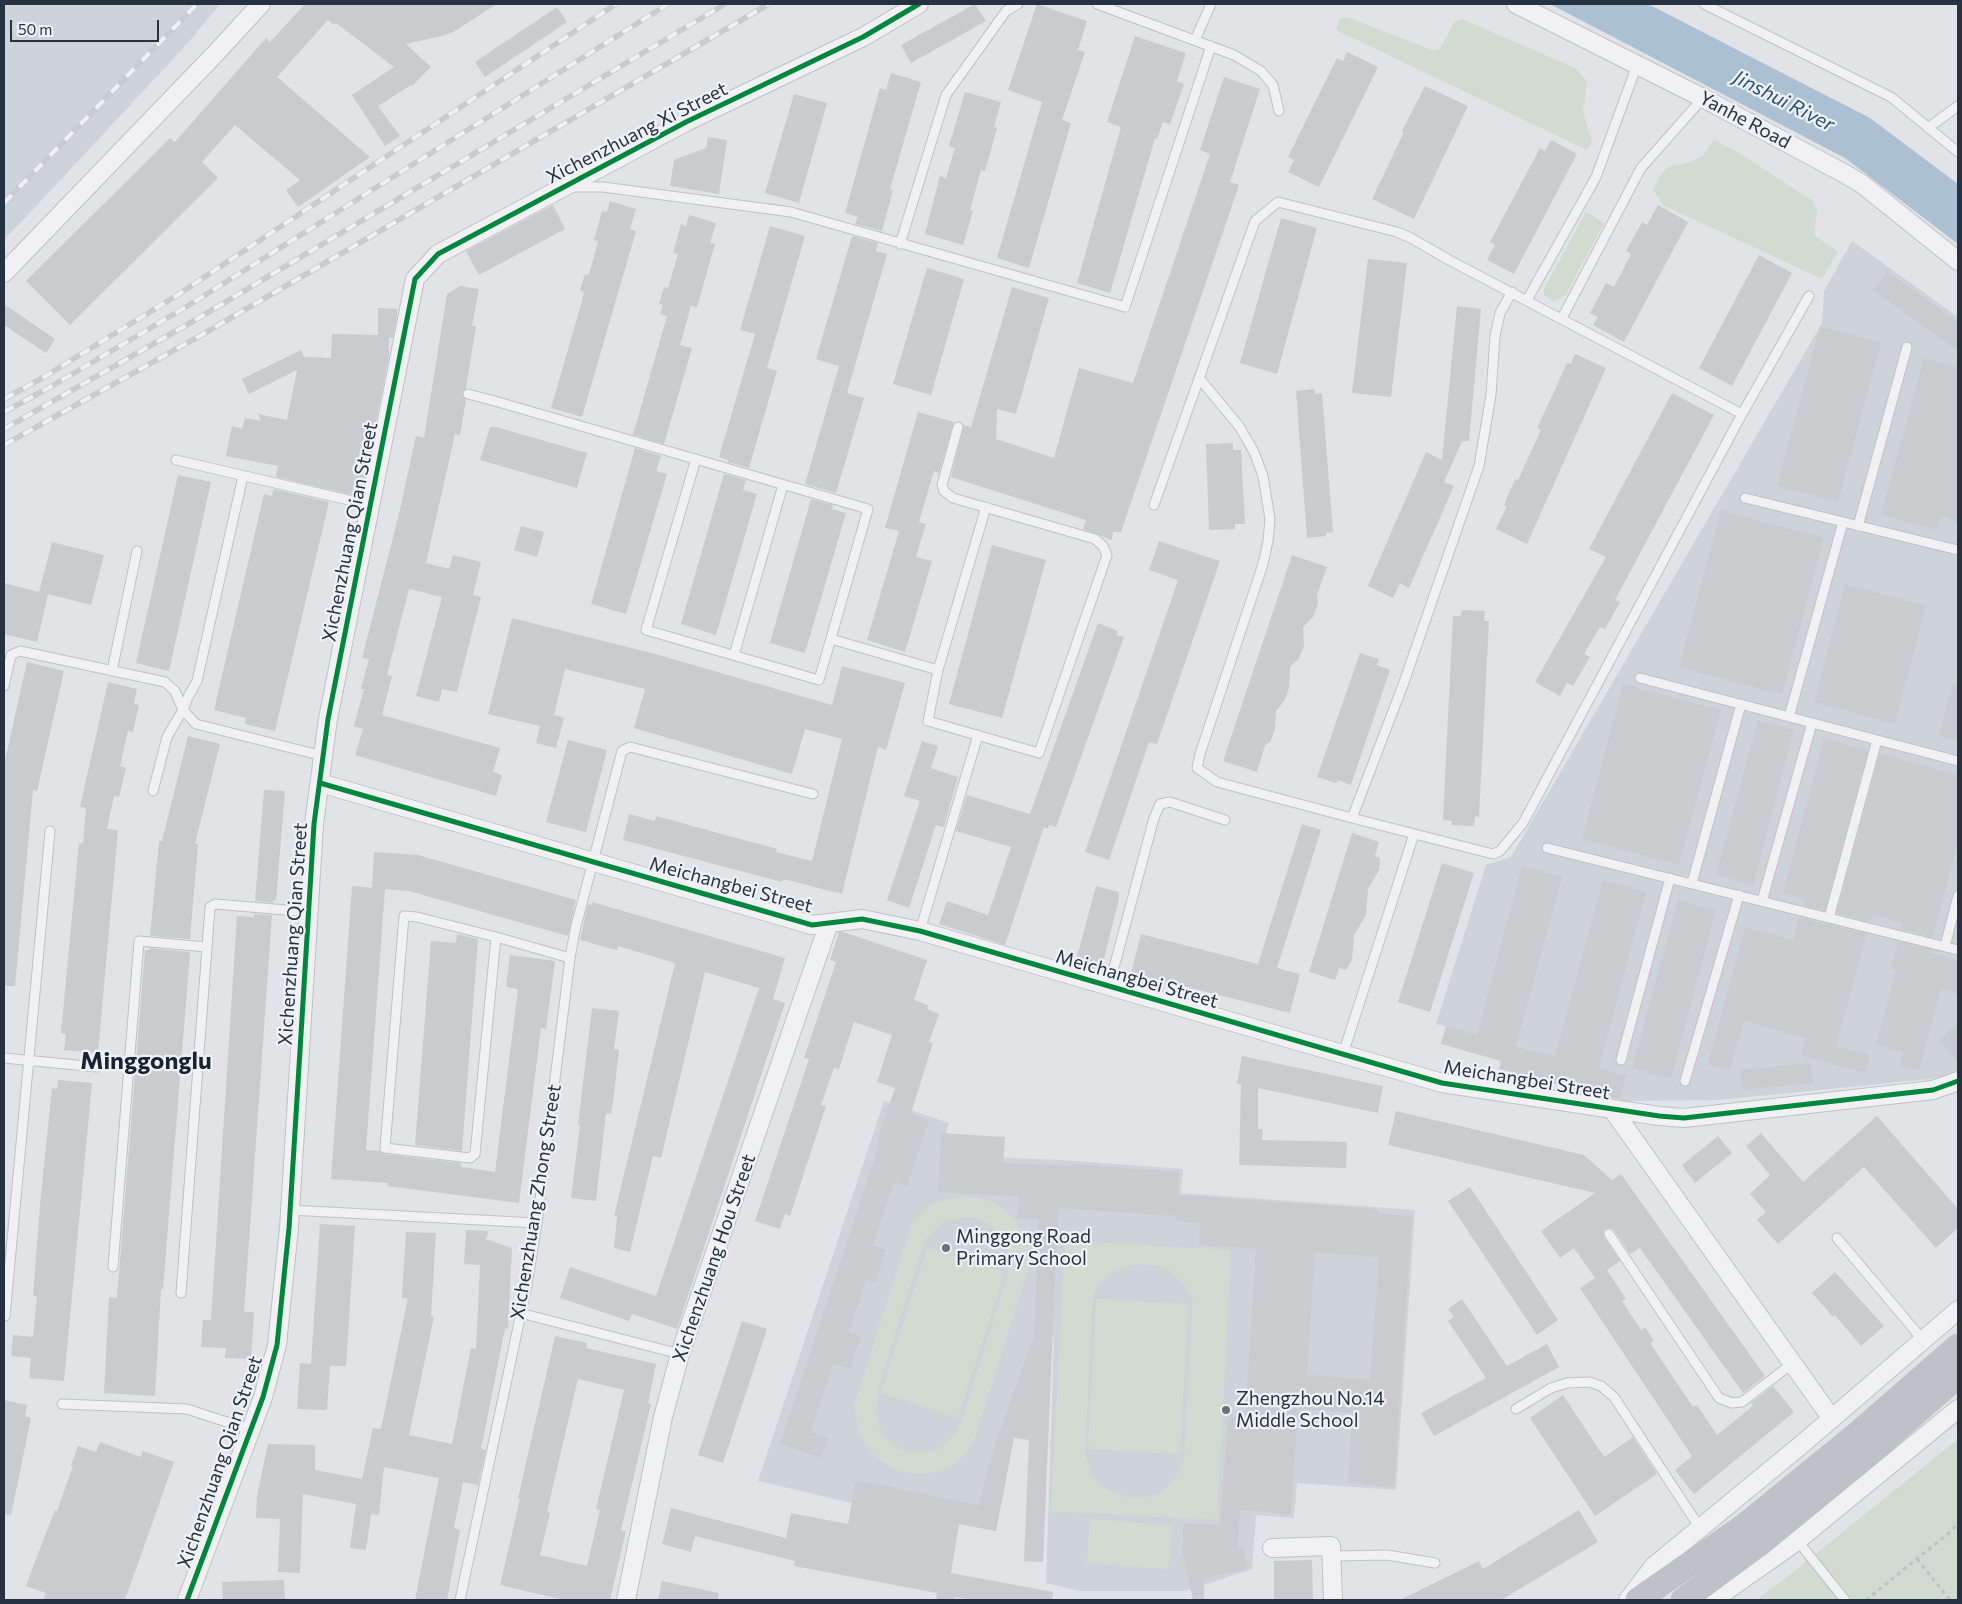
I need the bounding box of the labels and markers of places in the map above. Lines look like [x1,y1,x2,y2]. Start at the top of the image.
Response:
place label: Minggong Road Primary School [956,1226,1091,1270]
marker: Minggong Road Primary School [940,1242,952,1254]
place label: Zhengzhou No.14 Middle School [1236,1388,1385,1432]
marker: Zhengzhou No.14 Middle School [1220,1404,1232,1416]

